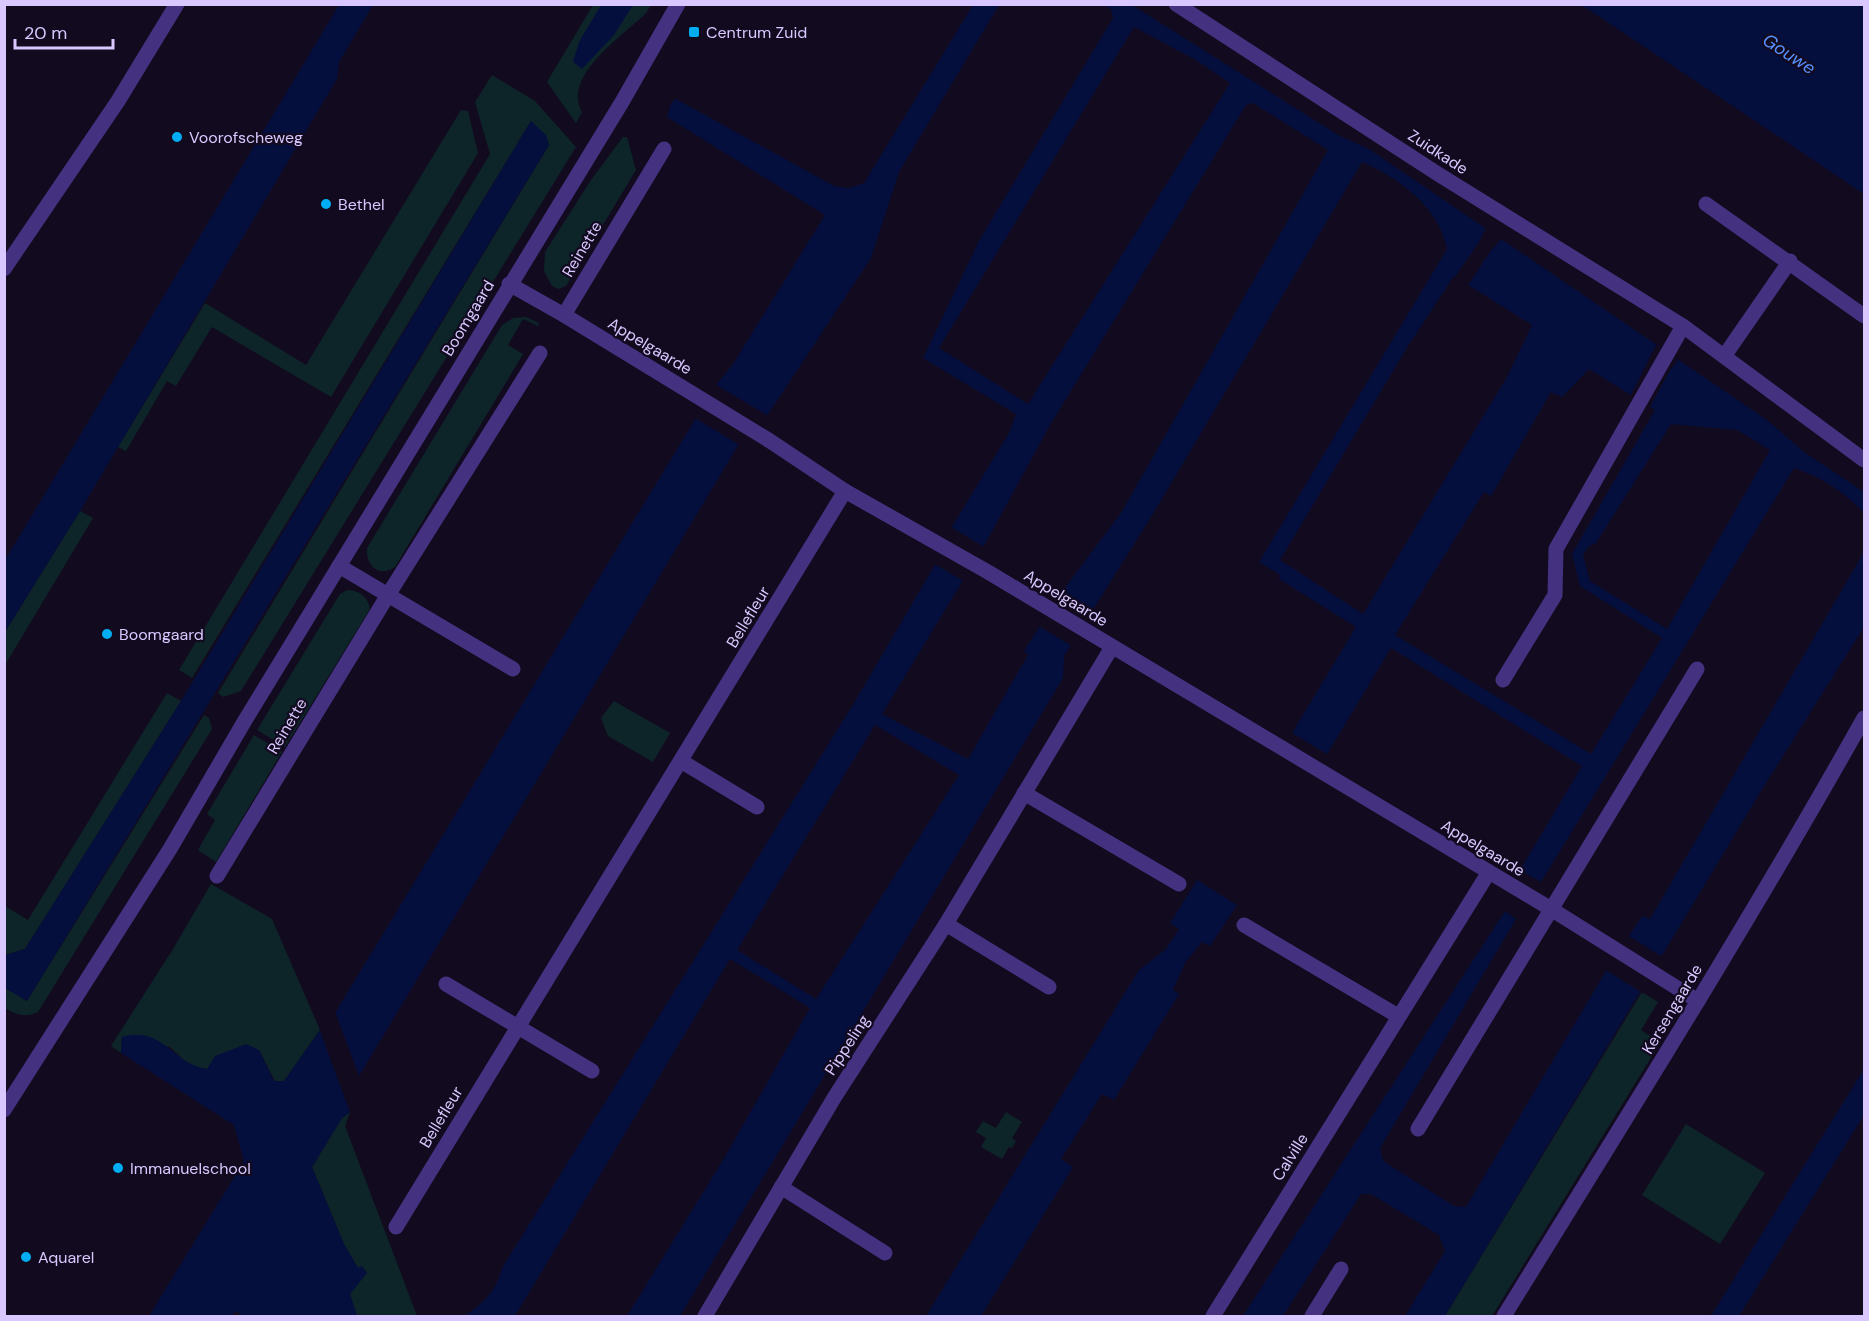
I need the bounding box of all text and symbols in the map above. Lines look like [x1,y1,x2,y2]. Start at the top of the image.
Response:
scale bar [15,12,112,50]
text: 20 m [24,21,67,45]
place label: Centrum Zuid [706,22,807,43]
marker: Centrum Zuid [687,25,701,39]
water label: Gouwe [1758,28,1820,80]
street label: Zuidkade [1404,125,1472,179]
place label: Voorofscheweg [189,127,303,148]
marker: Voorofscheweg [170,130,184,144]
place label: Bethel [338,194,385,215]
marker: Bethel [319,197,333,211]
street label: Reinette [557,217,607,281]
street label: Boomgaard [437,276,499,360]
street label: Appelgaarde [604,313,696,379]
street label: Appelgaarde [1020,565,1112,631]
street label: Bellefleur [721,582,775,652]
place label: Boomgaard [119,624,204,645]
marker: Boomgaard [100,627,114,641]
street label: Reinette [262,694,312,758]
street label: Appelgaarde [1437,815,1529,881]
street label: Kersengaarde [1637,960,1707,1058]
street label: Pippeling [820,1011,874,1079]
street label: Bellefleur [414,1082,468,1152]
street label: Calville [1267,1129,1313,1185]
place label: Immanuelschool [130,1158,251,1179]
marker: Immanuelschool [111,1161,125,1175]
place label: Aquarel [38,1247,94,1268]
marker: Aquarel [19,1250,33,1264]

